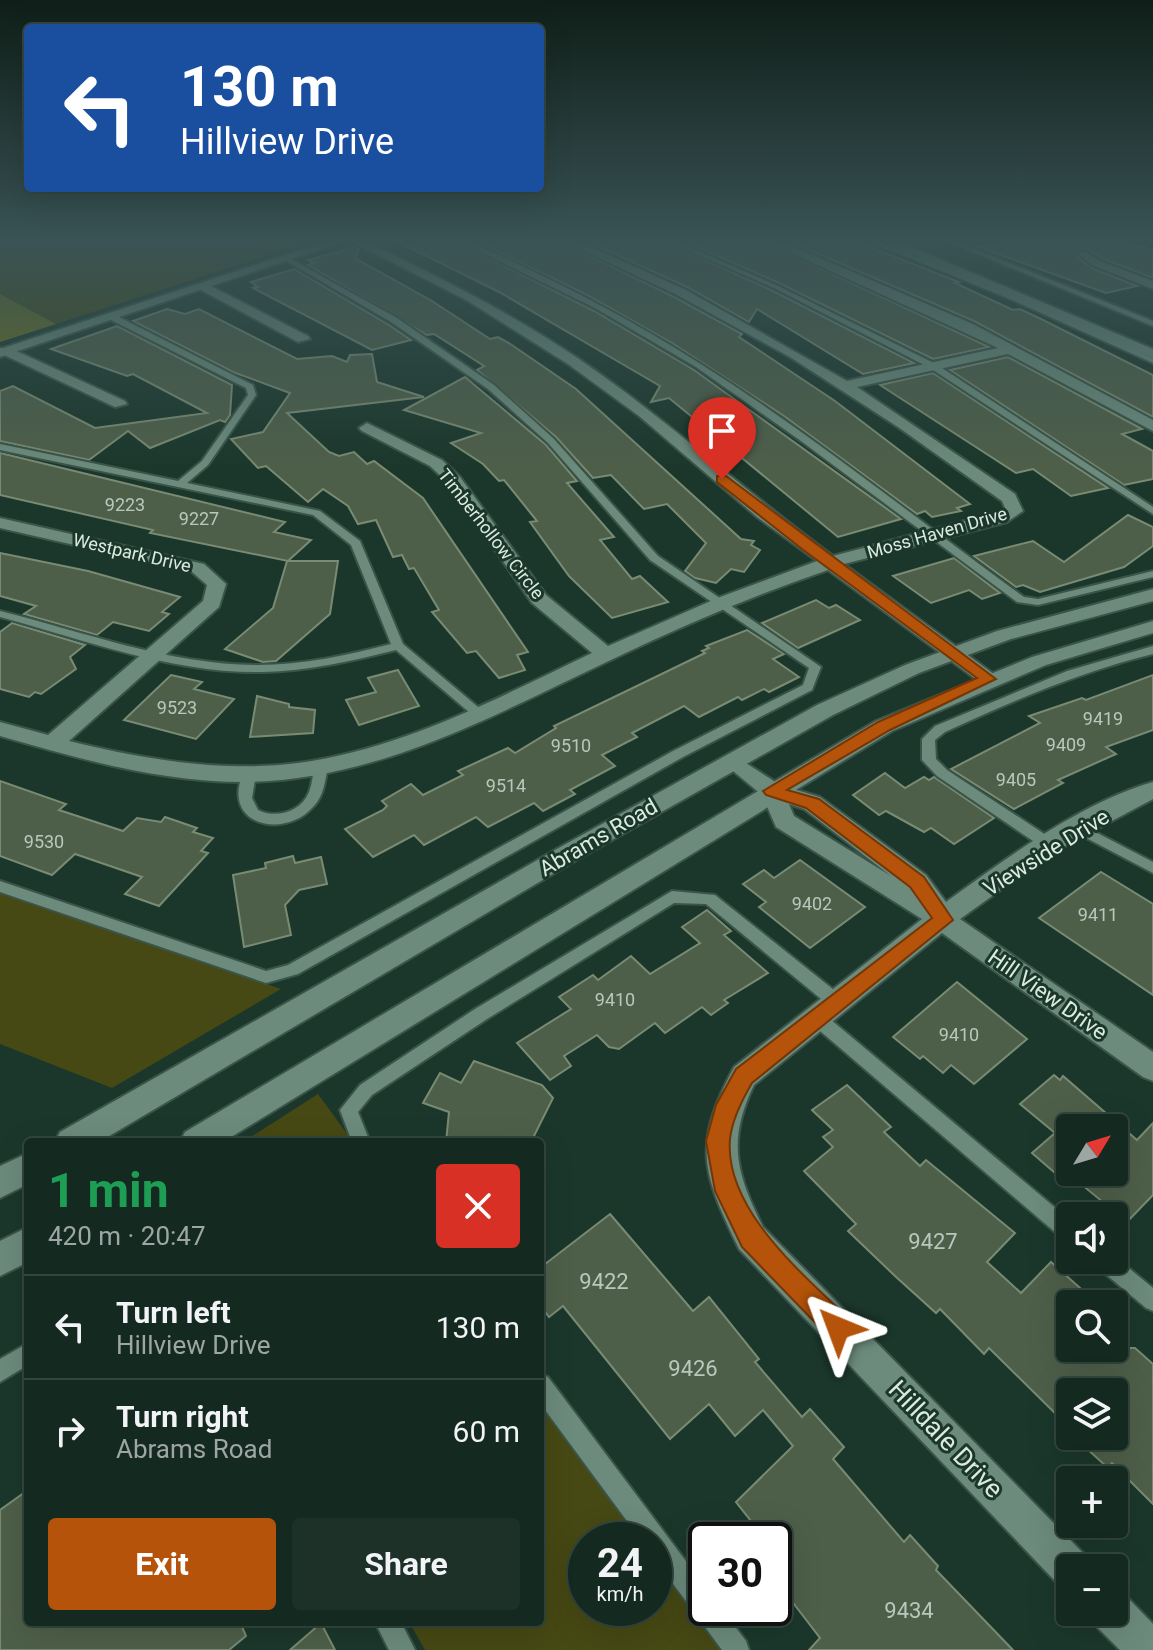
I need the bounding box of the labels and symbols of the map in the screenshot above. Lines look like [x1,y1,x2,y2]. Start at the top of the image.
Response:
pin [688,397,756,479]
street label: Timberhollow Circle [434,464,549,603]
house number: 9223 [105,494,145,515]
street label: Moss Haven Drive [865,503,1009,563]
house number: 9227 [179,508,219,529]
street label: Westpark Drive [71,529,193,576]
house number: 9523 [157,697,197,718]
house number: 9419 [1083,708,1123,729]
house number: 9409 [1046,734,1086,755]
house number: 9510 [551,735,591,756]
house number: 9405 [996,769,1036,790]
house number: 9514 [486,775,526,796]
street label: Abrams Road [535,794,662,881]
street label: Viewside Drive [979,804,1114,901]
house number: 9530 [24,831,64,852]
house number: 9402 [792,893,832,914]
house number: 9411 [1078,904,1118,925]
street label: Hill View Drive [983,944,1112,1045]
house number: 9410 [595,989,635,1010]
house number: 9410 [939,1024,979,1045]
north arrow [1056,1114,1128,1186]
house number: 9427 [908,1229,958,1254]
house number: 9422 [579,1269,629,1294]
position arrow [796,1286,880,1370]
house number: 9426 [668,1356,718,1381]
street label: Hilldale Drive [883,1374,1009,1504]
speed limit sign: 30 [688,1522,792,1626]
house number: 9434 [884,1598,934,1623]

